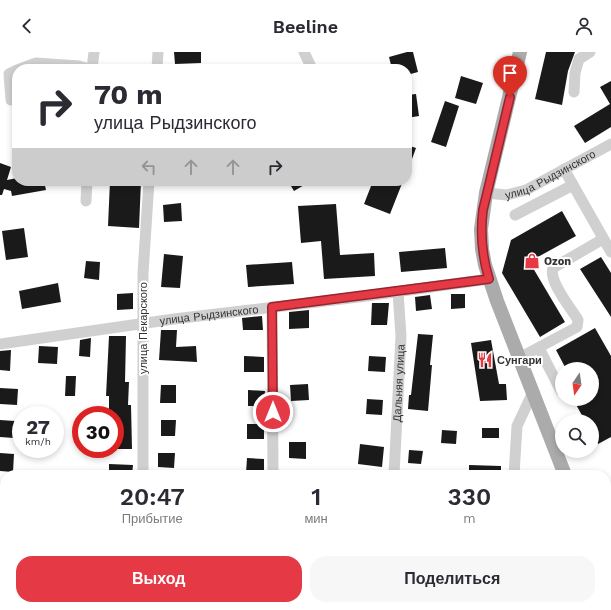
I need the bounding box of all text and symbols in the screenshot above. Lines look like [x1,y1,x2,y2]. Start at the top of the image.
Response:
icon: back [16,15,38,37]
icon: person [573,15,595,37]
text: Beeline [273,16,338,37]
pin [493,56,527,97]
icon: arrive [499,62,521,84]
text: 70 m [94,78,163,111]
icon: right [28,80,80,132]
text: улица Рыдзинского [94,112,257,133]
street label: улица Рыдзинского [504,147,598,202]
icon: left [138,156,160,178]
icon: ahead [180,156,202,178]
icon: ahead [222,156,244,178]
icon: right [264,156,286,178]
shop icon: Ozon [523,252,541,270]
place label: Ozon [544,255,571,268]
street label: улица Пекарского [137,282,150,374]
street label: улица Рыдзинского [159,303,259,327]
street label: Дальняя улица [390,343,407,422]
restaurant icon: Сунгари [476,351,494,369]
place label: Сунгари [497,354,542,367]
north arrow [555,362,599,406]
map controls [555,362,599,458]
position arrow [252,391,294,433]
speed limit sign: 30 [72,406,124,458]
button: search [555,414,599,458]
text: 27 [26,415,50,439]
text: km/h [25,436,51,447]
text: 20:47 [120,483,185,511]
text: 1 [311,483,321,511]
text: 330 [448,483,491,511]
text: Прибытие [122,511,183,526]
text: мин [304,511,328,526]
text: m [463,511,476,526]
button: Выход [16,556,302,602]
button: Поделиться [310,556,595,602]

